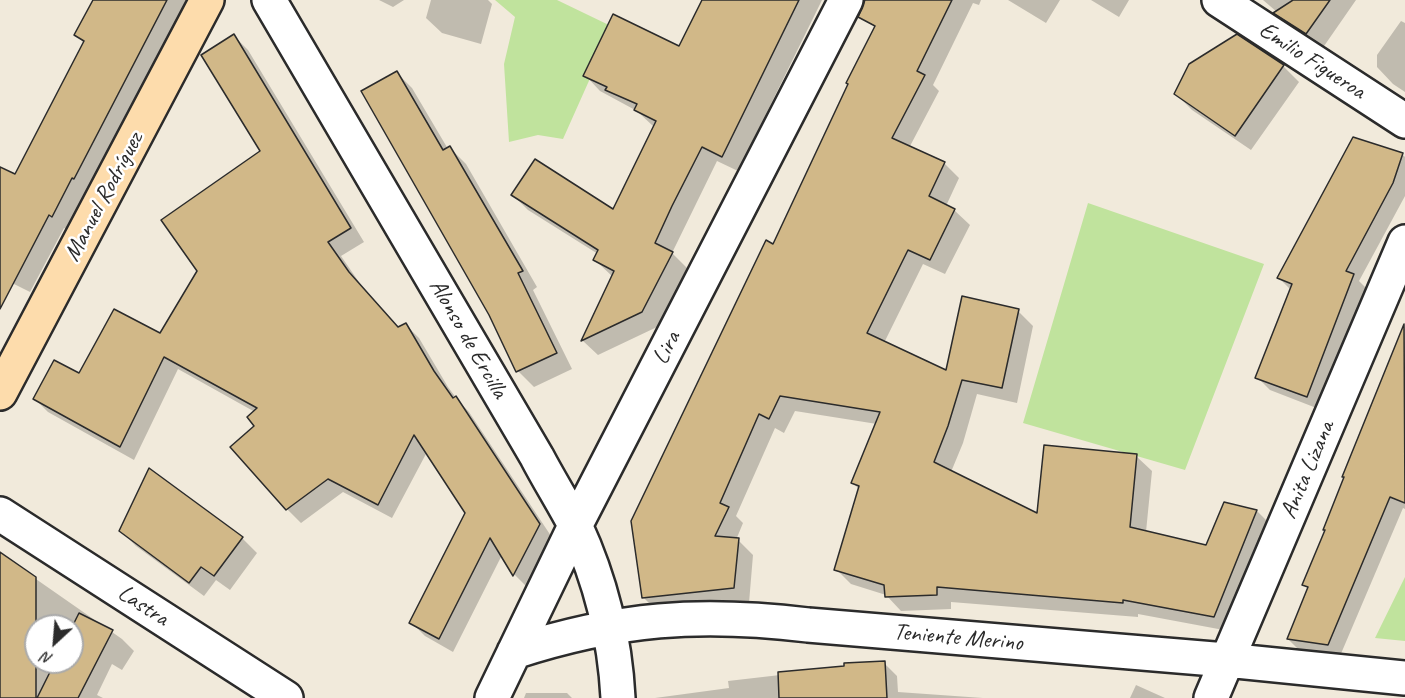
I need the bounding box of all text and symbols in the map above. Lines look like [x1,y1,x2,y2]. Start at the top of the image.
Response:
street label: Emilio Figueroa [1253,16,1371,106]
street label: Manuel Rodríguez [58,128,150,266]
street label: Alonso de Ercilla [422,274,514,404]
street label: Lira [647,327,687,369]
street label: Anita Lizana [1275,417,1341,523]
street label: Lastra [112,579,174,633]
north arrow [24,614,84,674]
street label: Teniente Merino [892,618,1024,658]
text: N [38,647,56,670]

